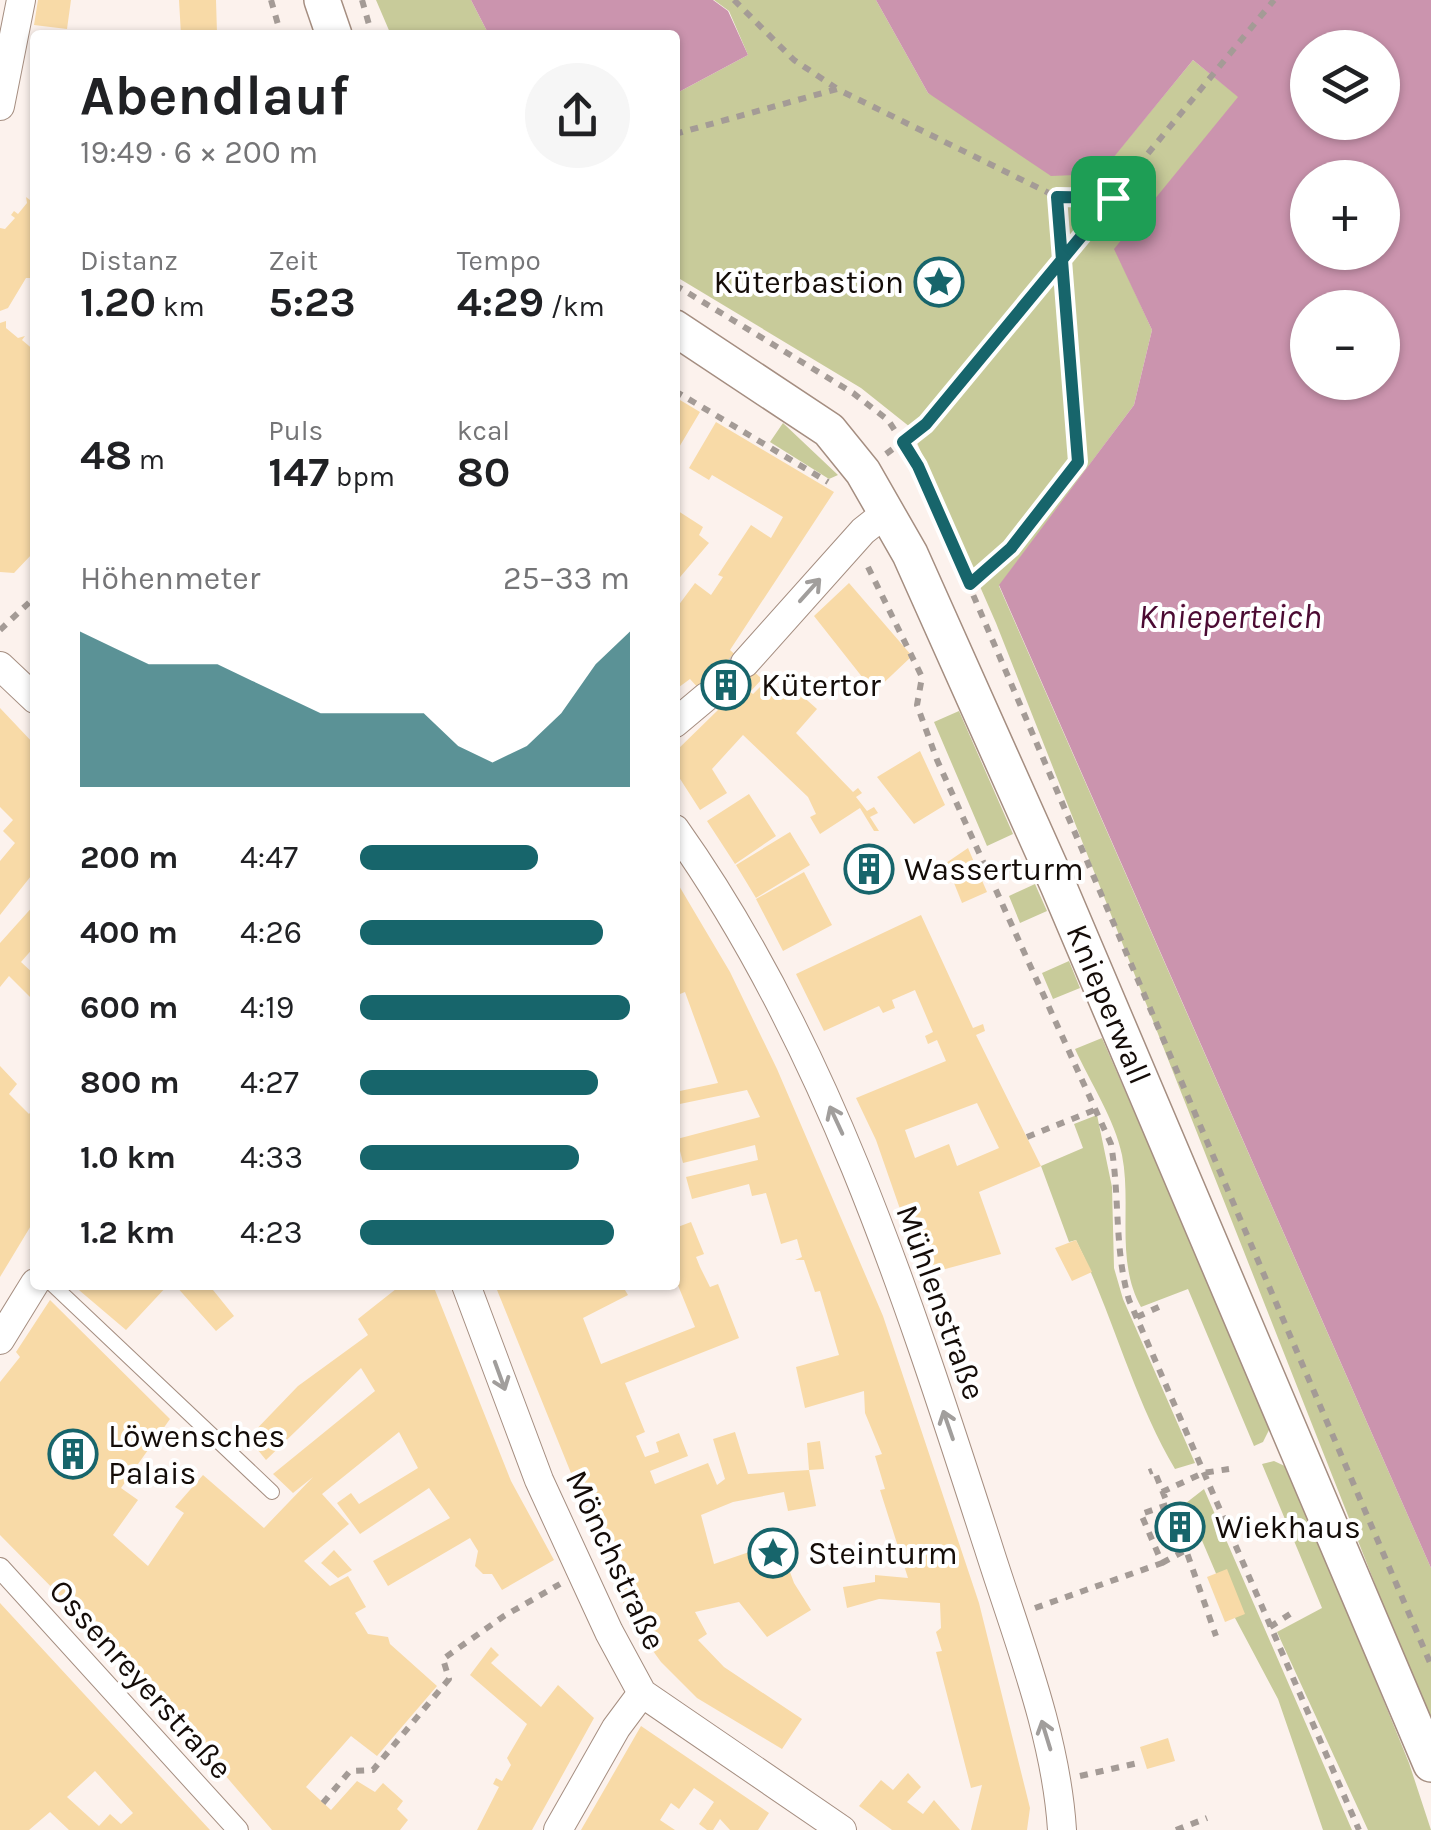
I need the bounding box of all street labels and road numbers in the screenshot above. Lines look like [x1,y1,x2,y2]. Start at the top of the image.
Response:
street label: Knieperwall [1058,919,1159,1090]
street label: Mühlenstraße [888,1200,993,1405]
street label: Mönchstraße [558,1465,673,1656]
street label: Ossenreyerstraße [42,1572,240,1786]

